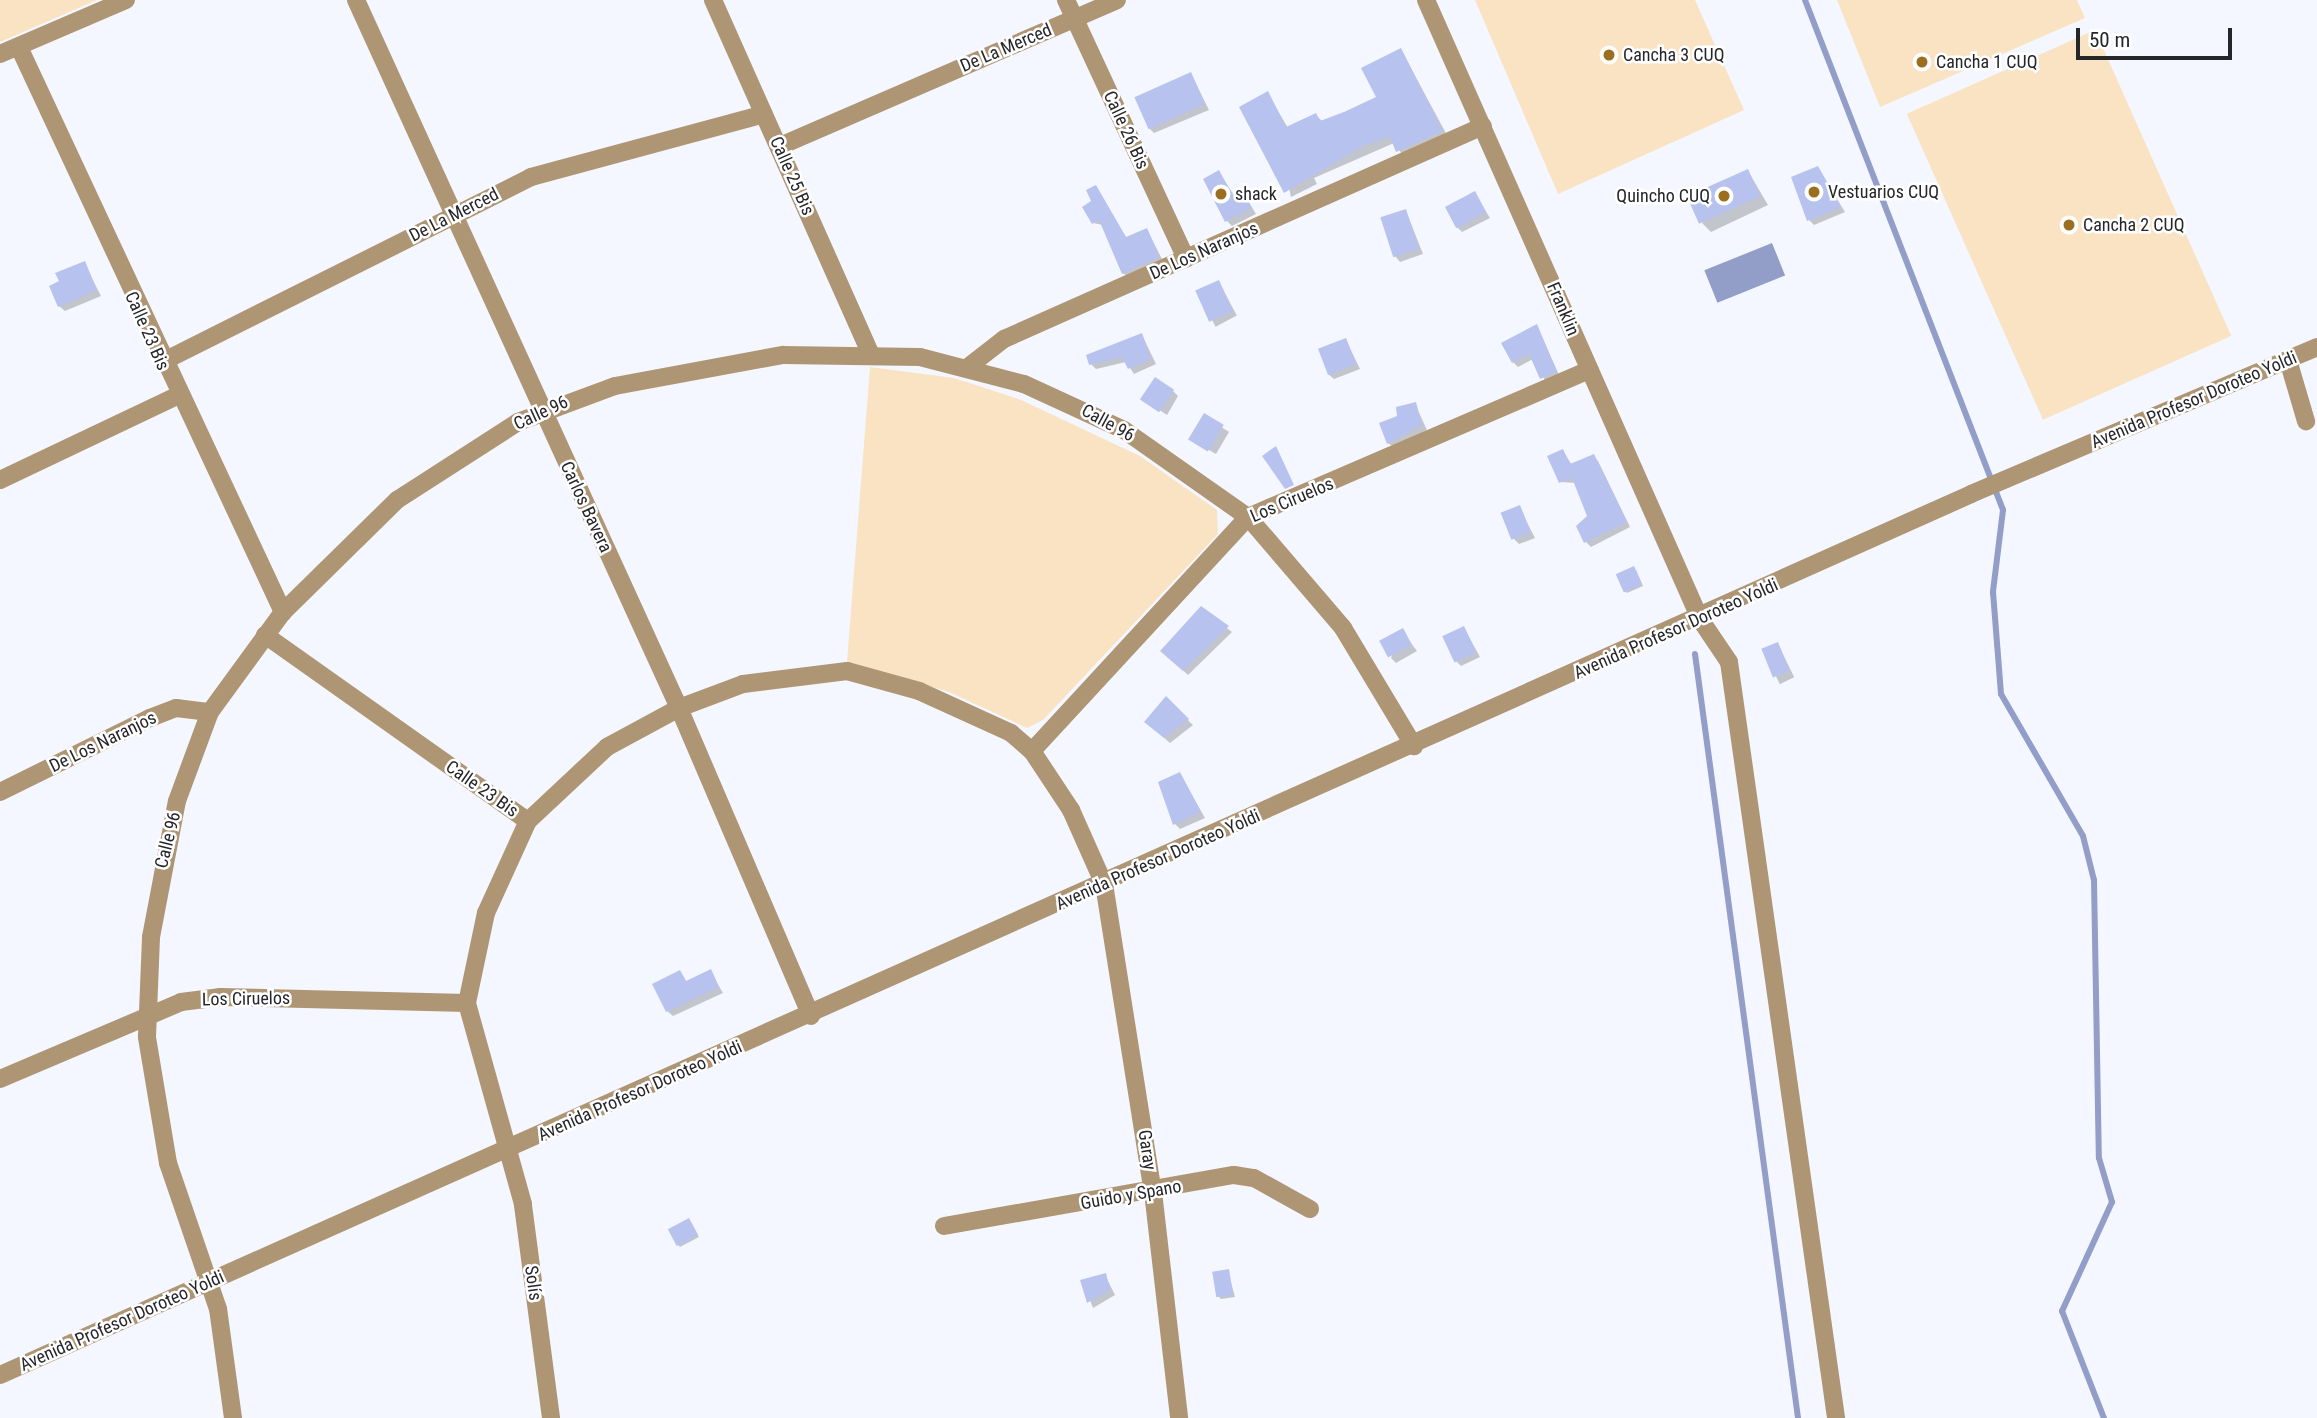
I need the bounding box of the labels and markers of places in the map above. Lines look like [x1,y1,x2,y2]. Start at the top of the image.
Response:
place label: Cancha 3 CUQ [1623,44,1724,66]
marker: Cancha 3 CUQ [1601,47,1617,63]
place label: Cancha 1 CUQ [1936,51,2037,73]
marker: Cancha 1 CUQ [1914,54,1930,70]
place label: Vestuarios CUQ [1828,181,1939,203]
place label: shack [1235,183,1277,205]
marker: Vestuarios CUQ [1806,184,1822,200]
place label: Quincho CUQ [1616,185,1710,207]
marker: shack [1213,186,1229,202]
marker: Quincho CUQ [1716,188,1732,204]
place label: Cancha 2 CUQ [2083,214,2184,236]
marker: Cancha 2 CUQ [2061,217,2077,233]

